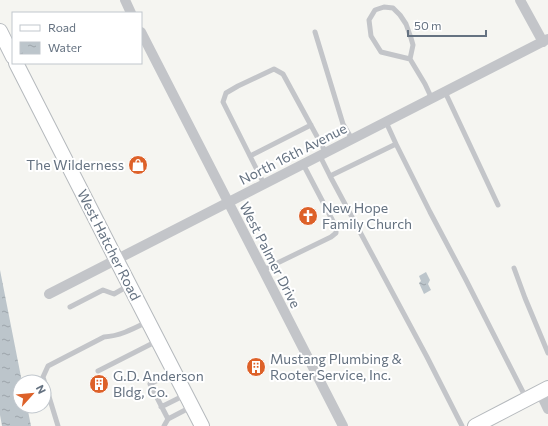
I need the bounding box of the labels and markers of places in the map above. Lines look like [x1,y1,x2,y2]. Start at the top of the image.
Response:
shop icon: The Wilderness [127,154,149,176]
place label: The Wilderness [26,156,124,173]
place label: New Hope Family Church [322,199,412,232]
church icon: New Hope Family Church [297,205,319,227]
place label: Mustang Plumbing & Rooter Service, Inc. [270,350,402,383]
building icon: Mustang Plumbing & Rooter Service, Inc. [245,356,267,378]
place label: G.D. Anderson Bldg, Co. [113,367,204,400]
building icon: G.D. Anderson Bldg, Co. [88,373,110,395]

